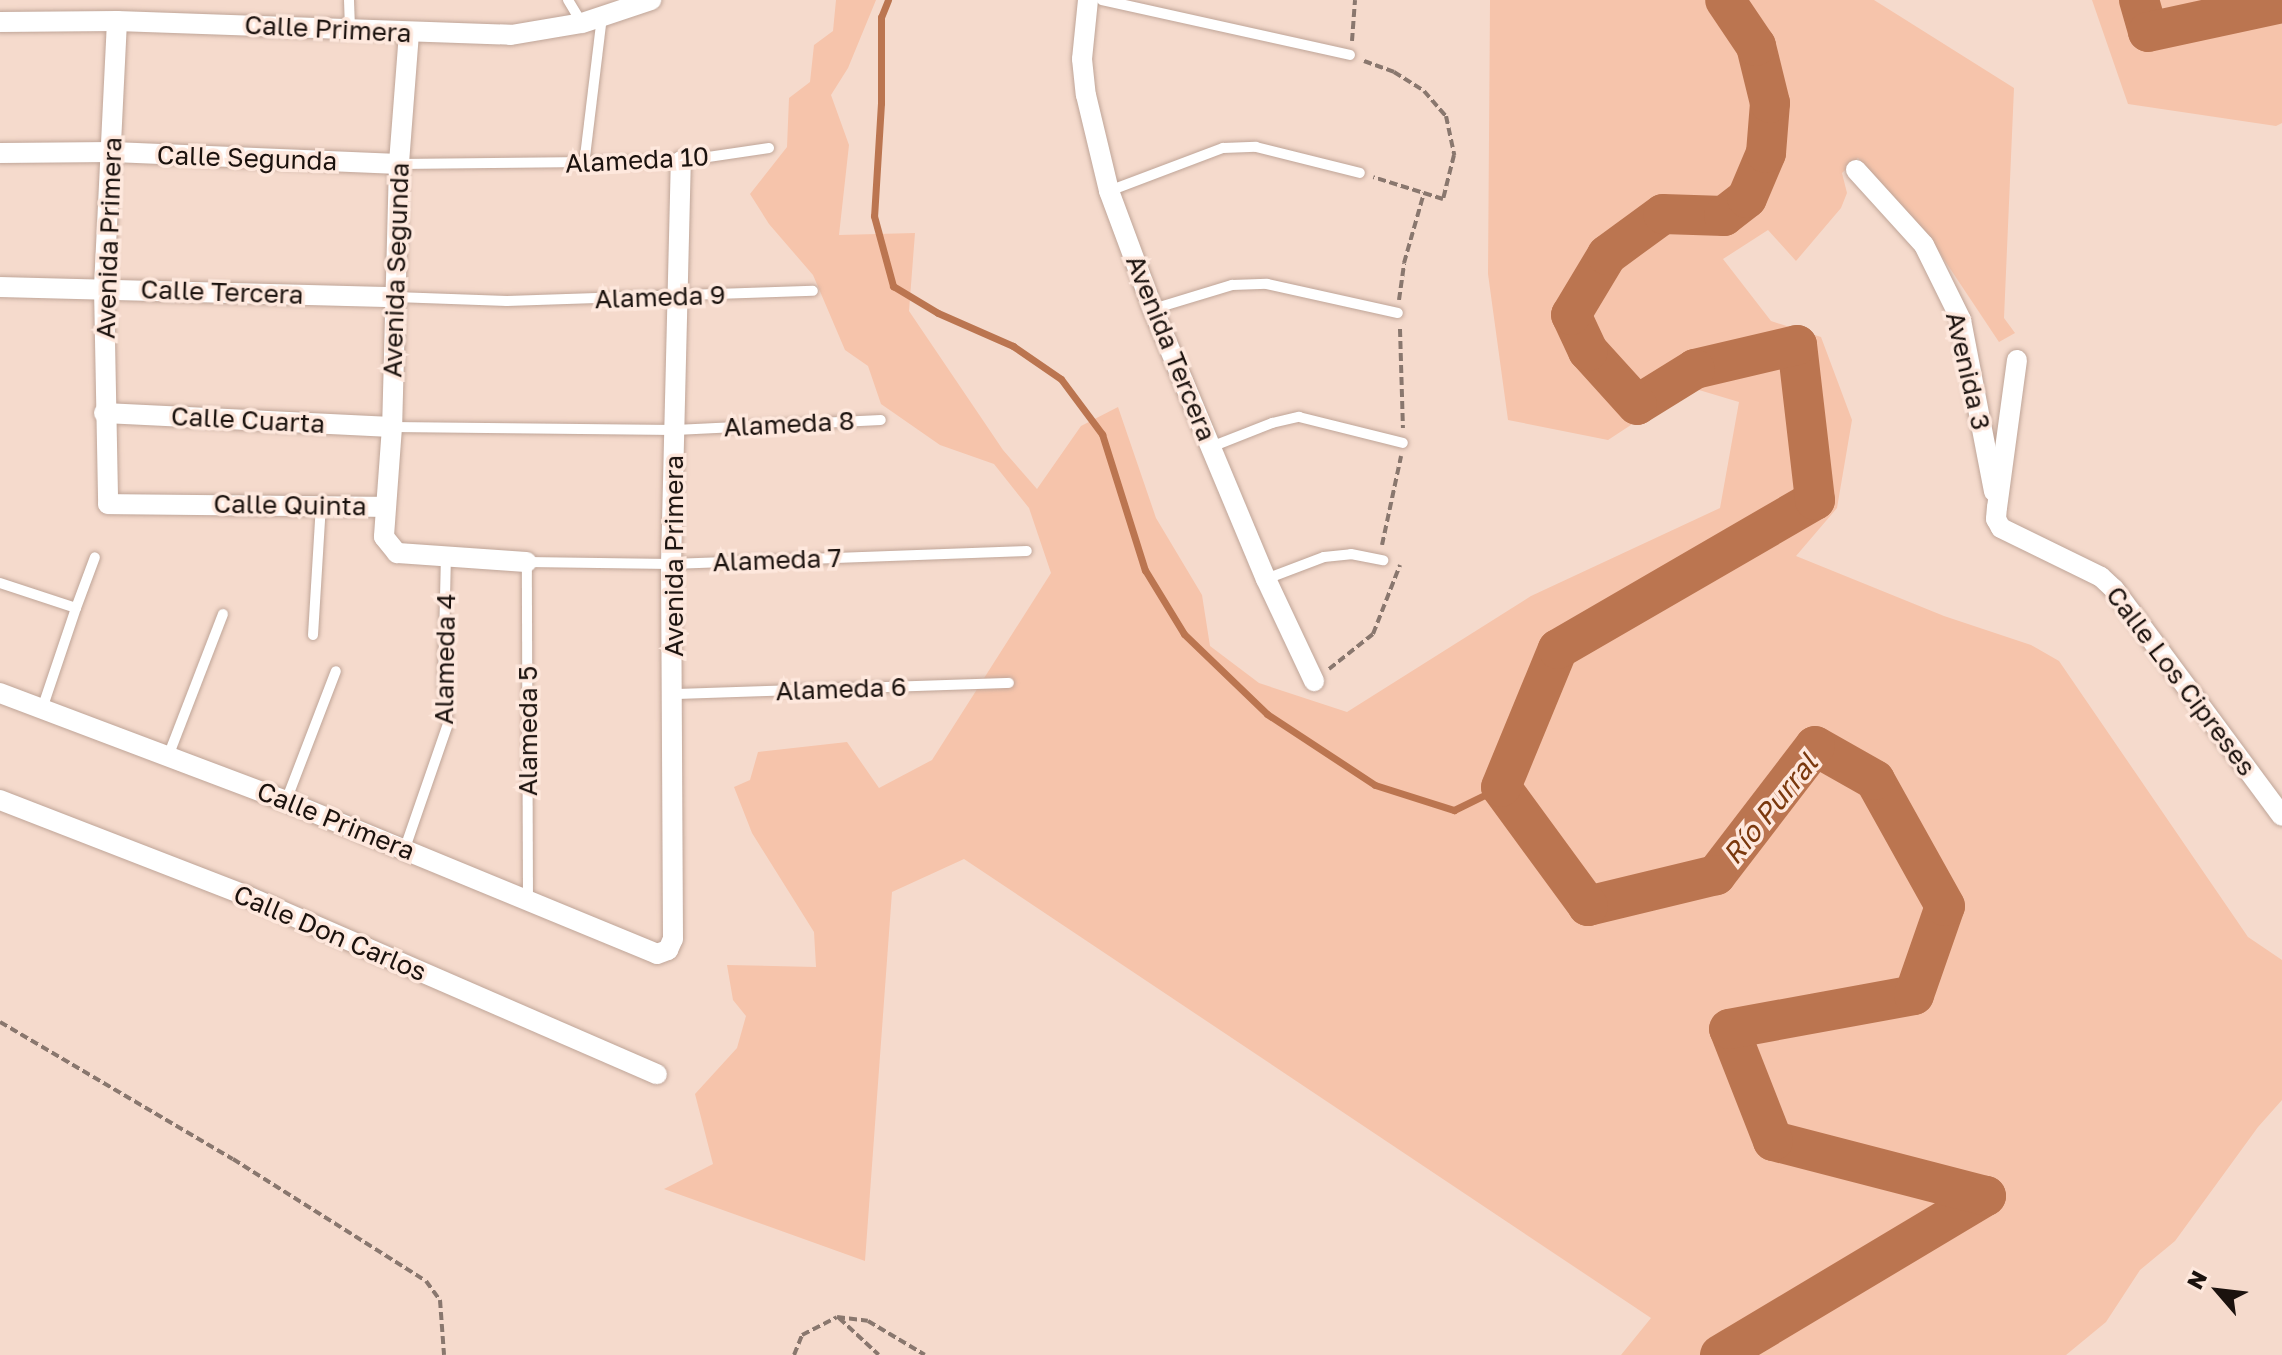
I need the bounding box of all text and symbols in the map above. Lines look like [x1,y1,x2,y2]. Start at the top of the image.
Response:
street label: Calle Primera [244,9,412,49]
street label: Avenida Primera [90,137,128,339]
street label: Calle Segunda [156,139,338,177]
street label: Alameda 10 [564,141,710,179]
street label: Avenida Segunda [377,162,415,378]
street label: Avenida Tercera [1120,251,1222,445]
street label: Calle Tercera [140,274,304,310]
street label: Alameda 9 [594,279,726,315]
street label: Avenida 3 [1939,309,1997,433]
street label: Calle Cuarta [170,400,326,440]
street label: Alameda 8 [723,405,855,443]
street label: Avenida Primera [658,455,690,657]
street label: Calle Quinta [213,488,367,522]
street label: Alameda 7 [712,542,842,578]
street label: Calle Los Cipreses [2100,580,2262,782]
street label: Alameda 4 [428,593,462,725]
street label: Alameda 5 [512,666,544,796]
street label: Alameda 6 [775,671,907,707]
water label: Río Purral [1715,747,1825,871]
street label: Calle Primera [253,775,419,867]
street label: Calle Don Carlos [229,878,431,988]
north arrow [2178,1251,2258,1331]
text: N [2181,1266,2212,1293]

